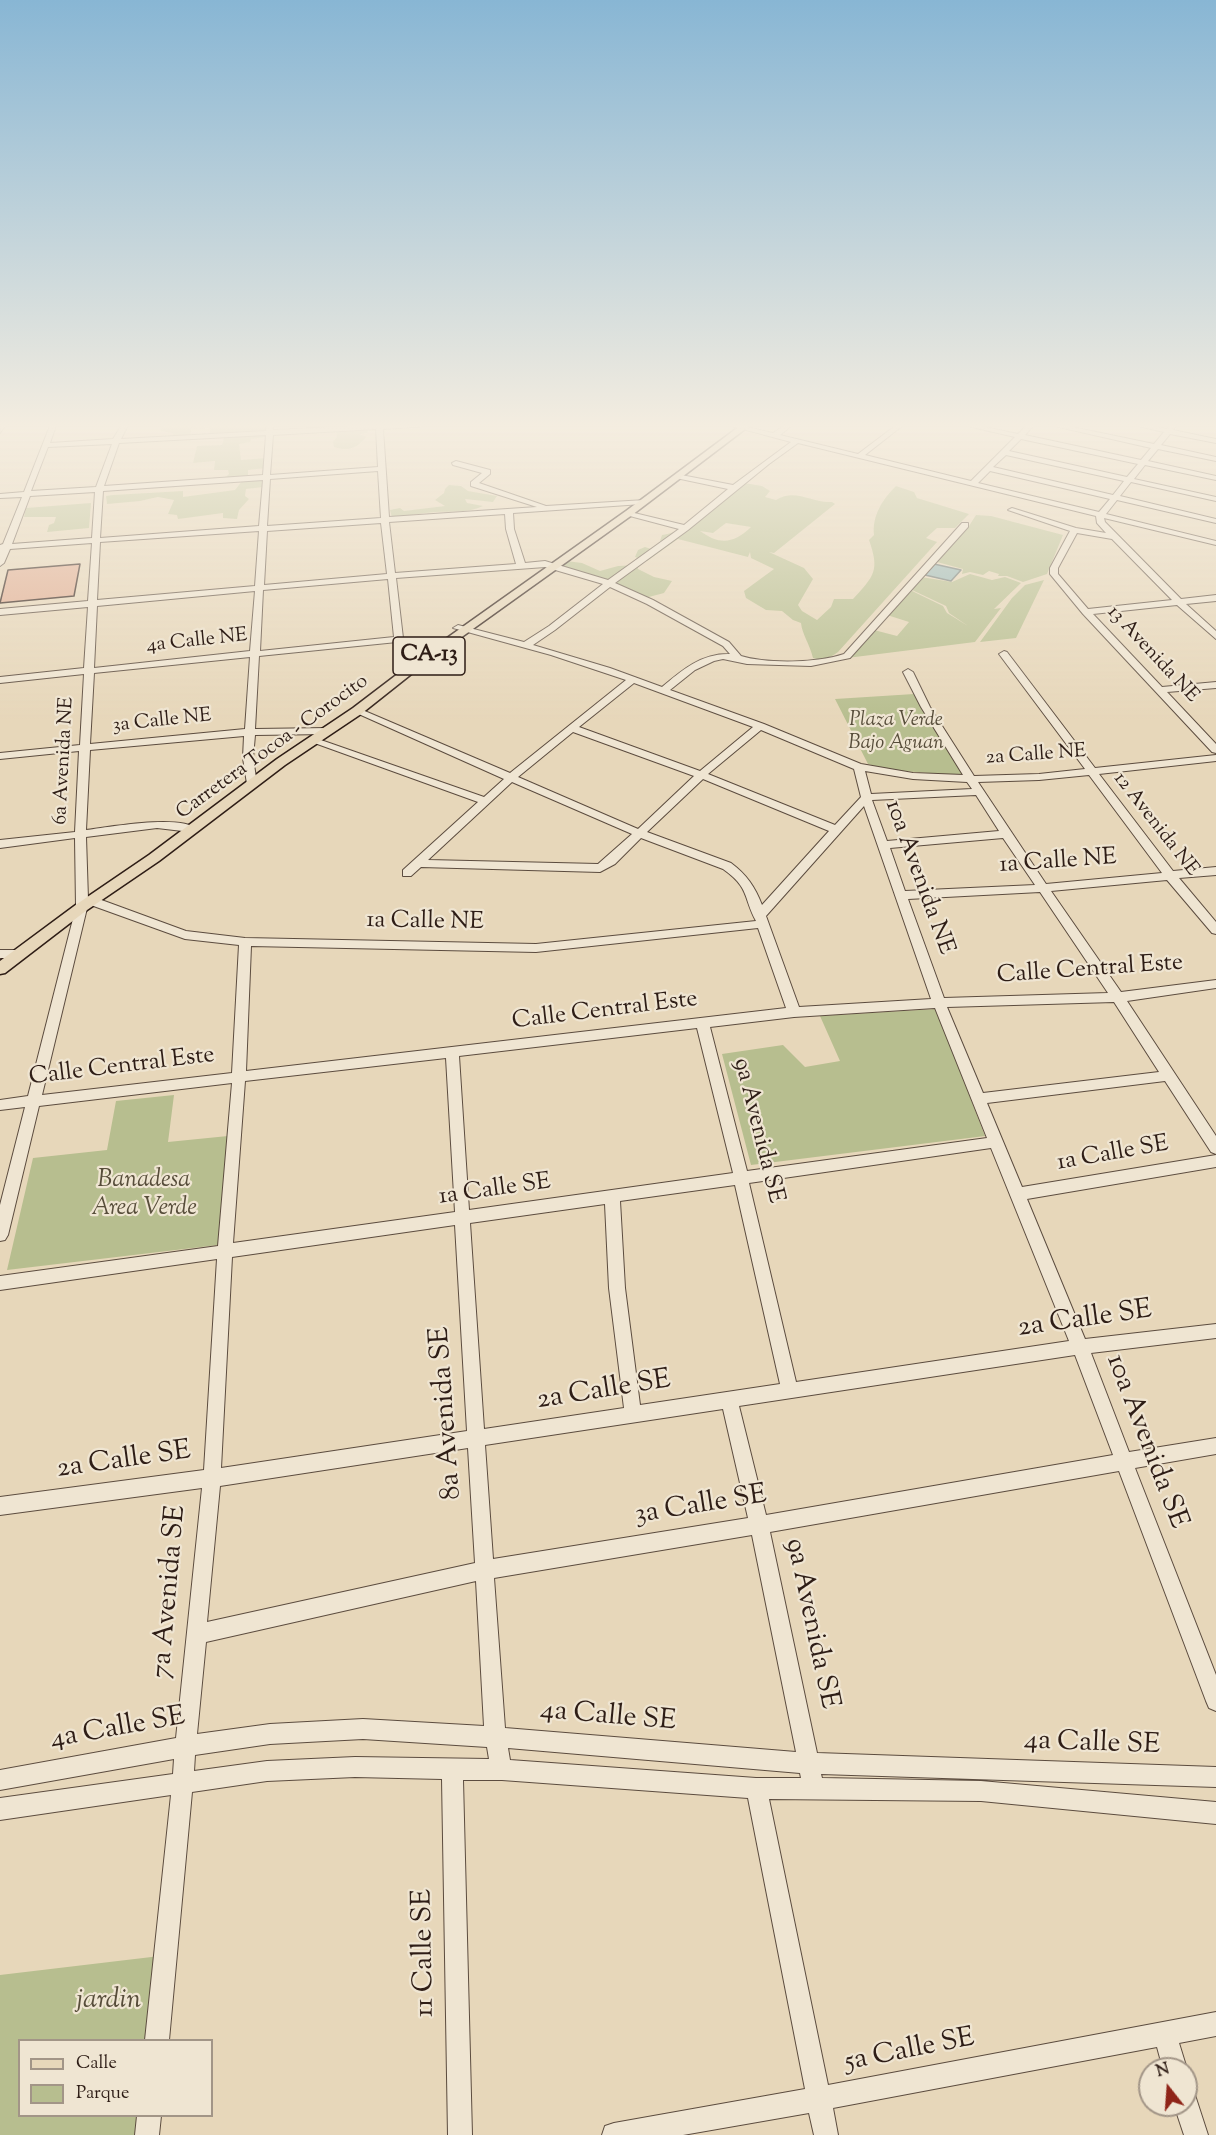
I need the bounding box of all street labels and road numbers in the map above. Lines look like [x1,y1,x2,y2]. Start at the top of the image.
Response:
street label: 13 Avenida NE [1101,602,1203,708]
street label: 4a Calle NE [145,625,249,659]
road number: CA-13 [393,637,465,675]
street label: Carretera Tocoa - Corocito [172,670,374,826]
street label: 6a Avenida NE [50,696,80,826]
street label: 3a Calle NE [111,705,213,739]
street label: 2a Calle NE [985,741,1087,771]
street label: 12 Avenida NE [1107,768,1203,882]
street label: 10a Avenida NE [877,797,959,959]
street label: 1a Calle NE [998,845,1118,881]
street label: 1a Calle NE [366,908,484,938]
street label: Calle Central Este [996,950,1184,992]
street label: Calle Central Este [511,986,699,1038]
street label: Calle Central Este [28,1042,216,1094]
street label: 9a Avenida SE [725,1055,789,1207]
street label: 1a Calle SE [1055,1131,1171,1179]
street label: 1a Calle SE [437,1169,553,1213]
street label: 2a Calle SE [1016,1295,1154,1347]
street label: 8a Avenida SE [425,1325,471,1501]
street label: 10a Avenida SE [1096,1350,1194,1534]
street label: 2a Calle SE [535,1365,673,1419]
street label: 2a Calle SE [55,1436,193,1488]
street label: 3a Calle SE [633,1480,769,1534]
street label: 7a Avenida SE [147,1504,195,1680]
street label: 9a Avenida SE [776,1536,844,1712]
street label: 4a Calle SE [539,1695,677,1741]
street label: 4a Calle SE [48,1702,188,1758]
street label: 4a Calle SE [1023,1726,1161,1764]
street label: 11 Calle SE [408,1889,444,2017]
street label: 5a Calle SE [842,2023,978,2081]

